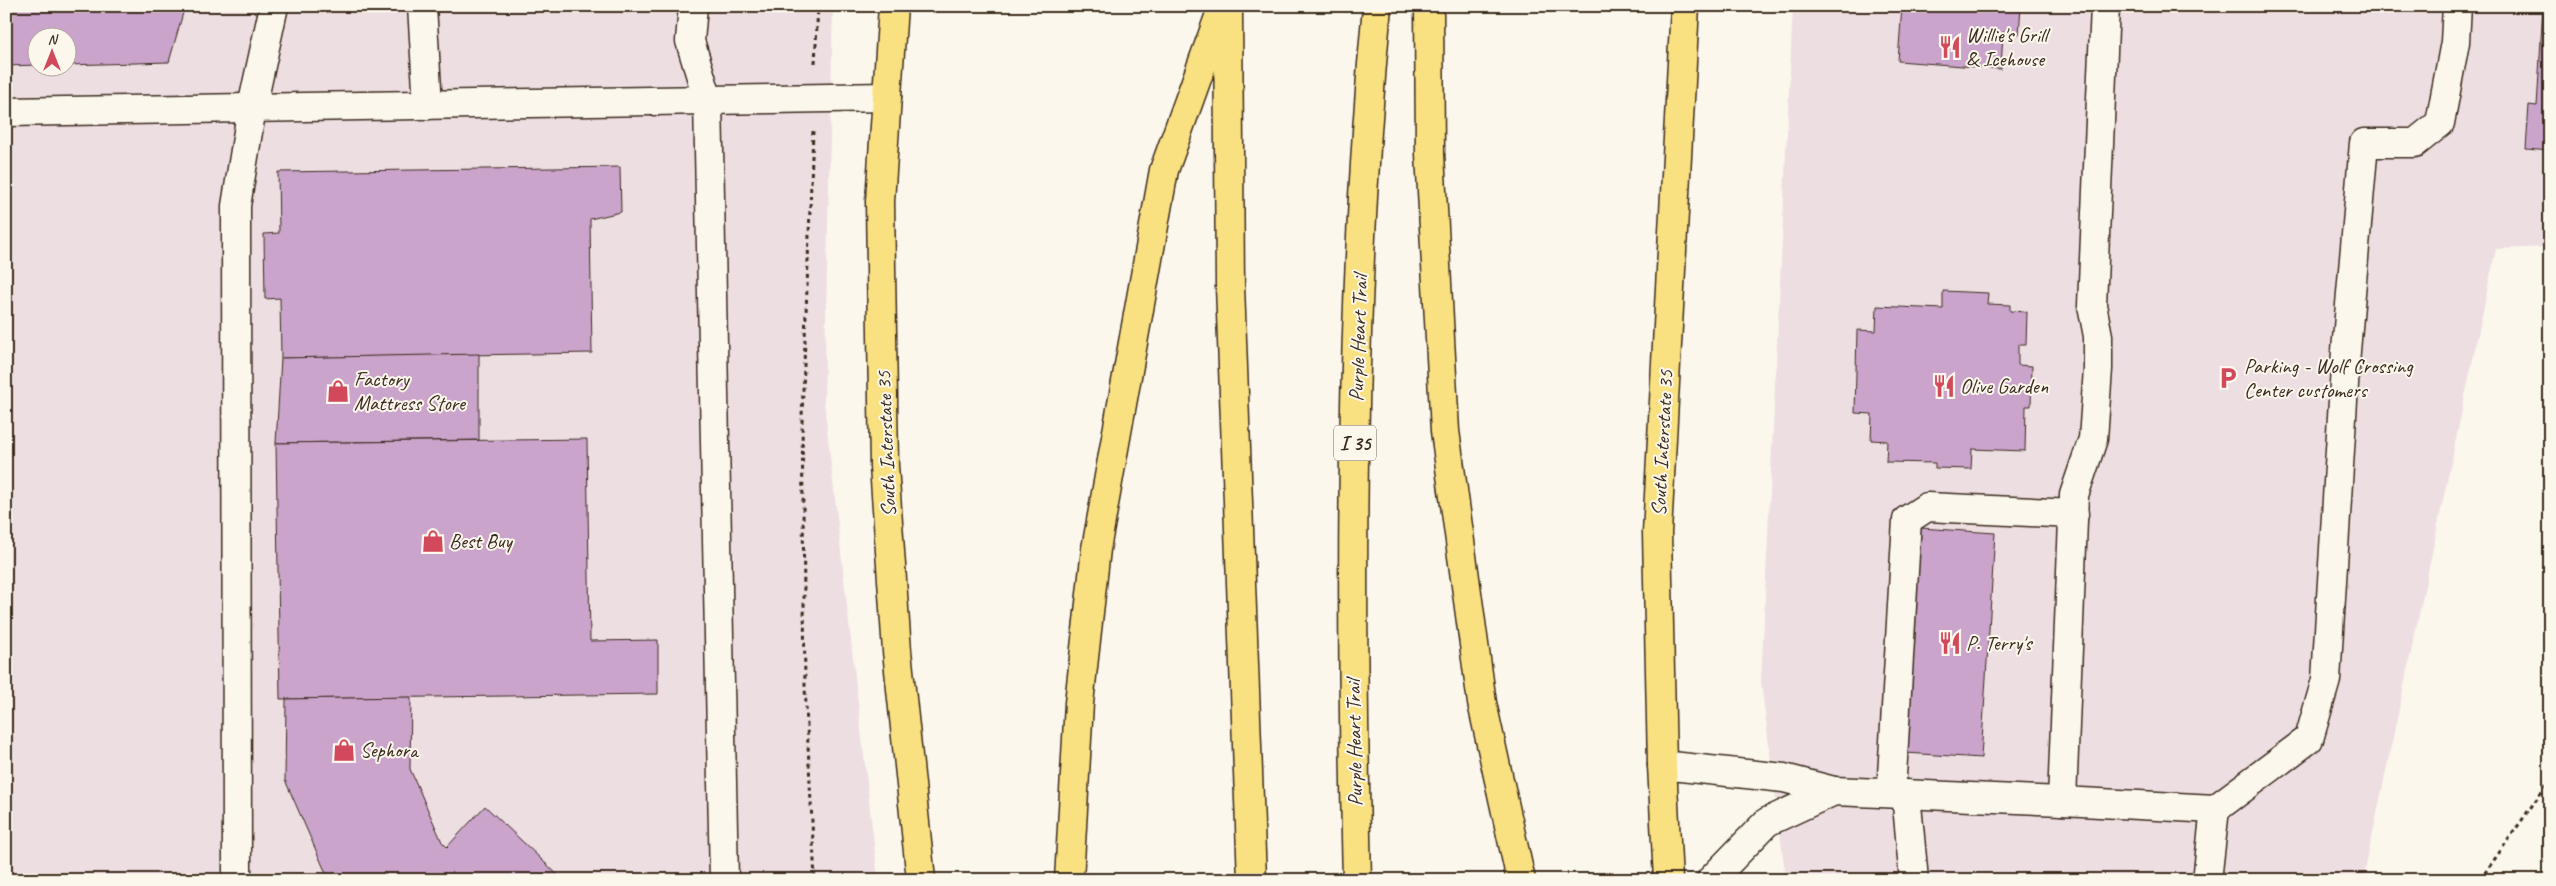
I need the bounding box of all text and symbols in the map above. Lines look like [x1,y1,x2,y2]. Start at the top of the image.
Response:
place label: Willie's Grill & Icehouse [1966,22,2050,72]
north arrow [28,28,78,78]
text: N [48,31,59,48]
restaurant icon: Willie's Grill & Icehouse [1937,34,1963,60]
street label: Purple Heart Trail [1343,271,1373,402]
place label: Parking - Wolf Crossing Center customers [2244,353,2414,403]
parking icon: Parking - Wolf Crossing Center customers [2215,365,2241,391]
place label: Factory Mattress Store [354,366,467,416]
street label: South Interstate 35 [1645,368,1679,517]
street label: South Interstate 35 [870,369,902,518]
restaurant icon: Olive Garden [1931,373,1957,399]
place label: Olive Garden [1960,373,2049,399]
shop icon: Factory Mattress Store [325,378,351,404]
road number: I 35 [1334,426,1376,460]
shop icon: Best Buy [420,528,446,554]
place label: Best Buy [449,528,513,554]
restaurant icon: P. Terry's [1937,630,1963,656]
place label: P. Terry's [1966,630,2033,656]
street label: Purple Heart Trail [1340,676,1368,807]
shop icon: Sephora [331,737,357,763]
place label: Sephora [360,737,420,763]

